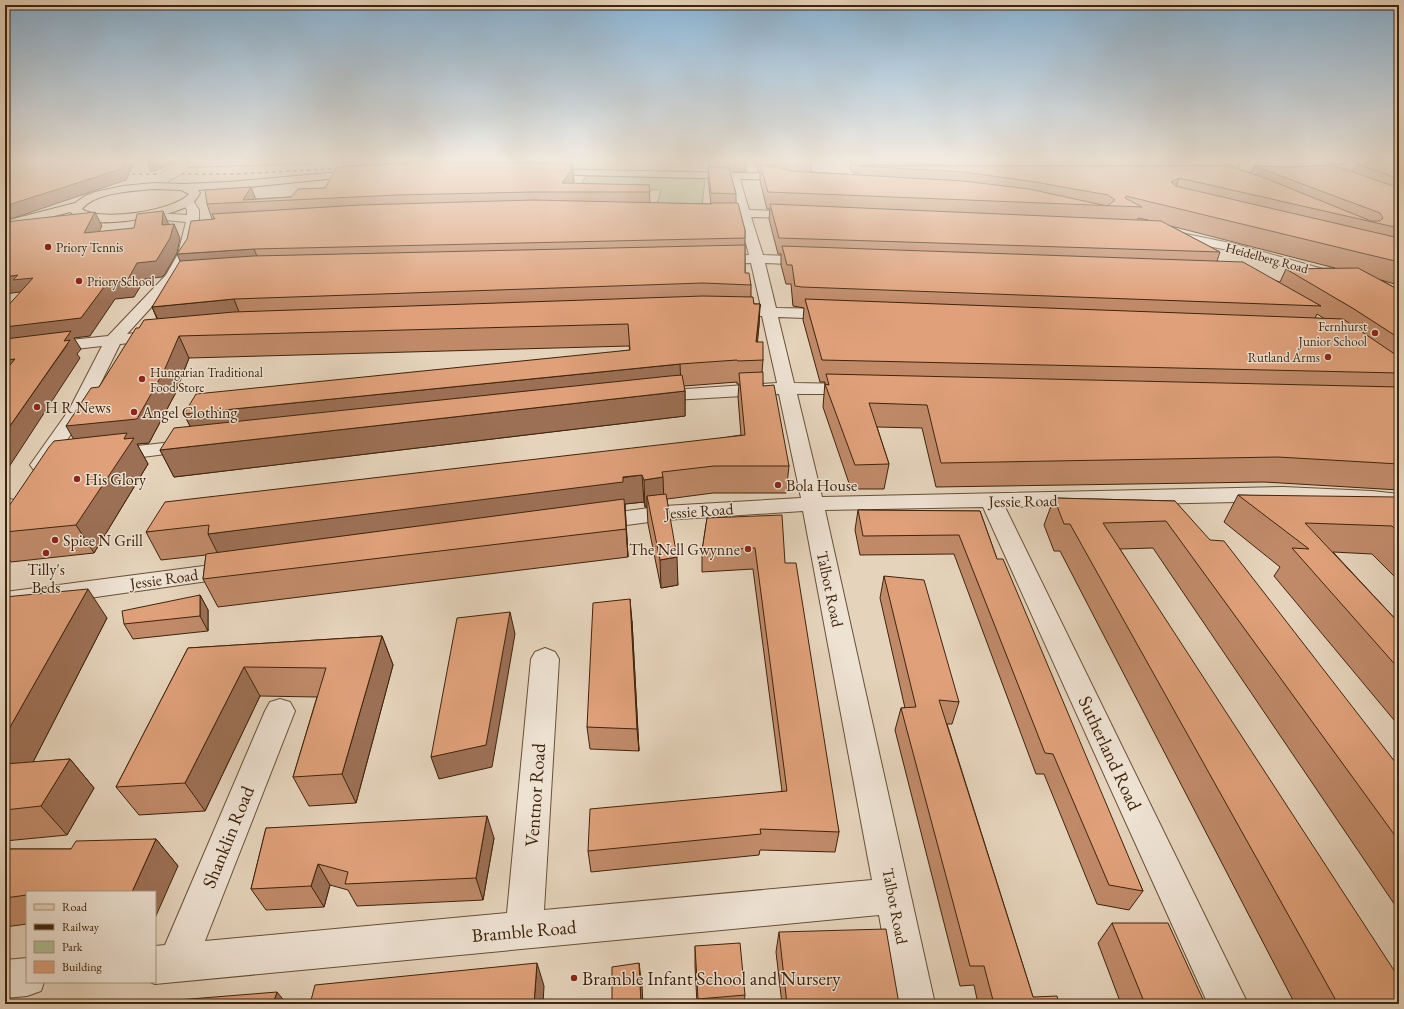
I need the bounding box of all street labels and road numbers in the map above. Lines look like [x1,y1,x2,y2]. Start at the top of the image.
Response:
street label: Heidelberg Road [1224,239,1311,277]
street label: Jessie Road [986,490,1059,512]
street label: Jessie Road [662,498,735,524]
street label: Talbot Road [812,549,848,630]
street label: Jessie Road [126,564,200,594]
street label: Sutherland Road [1073,692,1148,815]
street label: Ventnor Road [519,742,551,848]
street label: Shanklin Road [196,782,260,892]
street label: Talbot Road [877,866,913,947]
street label: Bramble Road [471,914,578,948]

